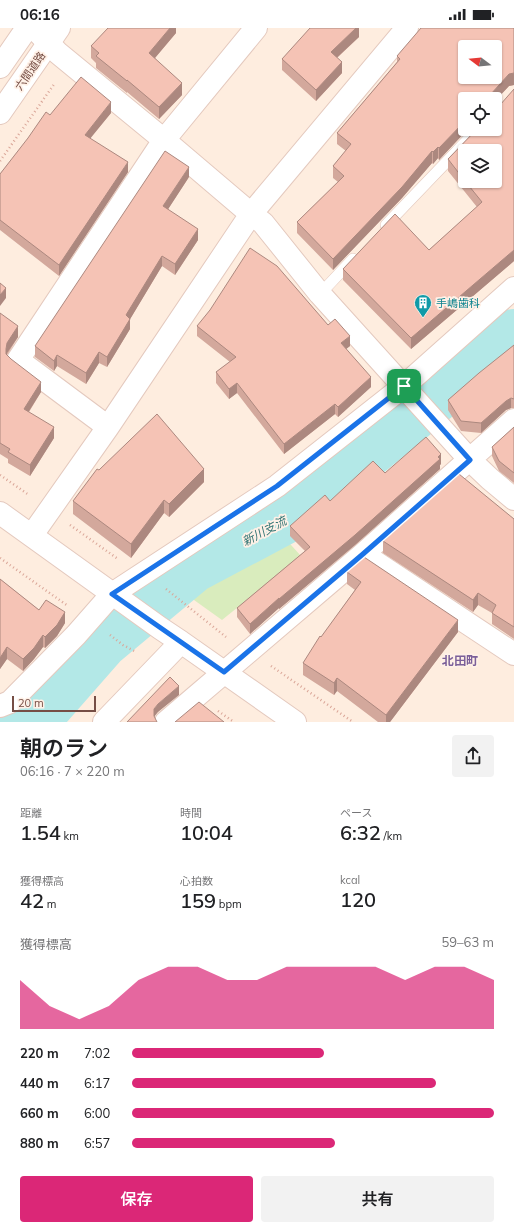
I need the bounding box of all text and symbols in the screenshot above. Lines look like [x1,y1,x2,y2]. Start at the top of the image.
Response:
text: 06:16 [20,5,60,24]
north arrow [458,40,502,84]
map controls [458,40,502,188]
street label: 六間道路 [12,49,48,93]
button: locate [458,92,502,136]
button: layers [458,144,502,188]
building icon: 手嶋歯科 [413,293,433,318]
place label: 手嶋歯科 [436,296,480,310]
pin [387,369,421,403]
icon: arrive [393,375,415,397]
water label: 新川支流 [239,512,290,549]
district label: 北田町 [442,653,478,668]
scale bar [12,694,96,713]
text: 20 m [18,696,44,710]
text: 朝のラン [20,734,108,762]
button: share [452,735,494,777]
text: 06:16 · 7 × 220 m [20,763,125,779]
text: 距離 [20,806,42,820]
text: 時間 [180,806,202,820]
text: ペース [340,806,372,820]
text: 1.54 [20,820,61,845]
text: 10:04 [180,820,233,845]
text: 6:32 [340,820,381,845]
text: km [61,829,79,843]
text: /km [381,829,402,843]
text: kcal [340,873,360,887]
text: 獲得標高 [20,874,64,888]
text: 心拍数 [180,874,213,888]
text: 120 [340,887,376,912]
text: 42 [20,888,44,913]
text: 159 [180,888,216,913]
text: m [44,897,57,911]
text: bpm [216,897,242,911]
text: 59–63 m [441,934,494,950]
text: 獲得標高 [20,936,72,952]
text: 220 m [20,1045,59,1061]
text: 7:02 [84,1045,110,1061]
text: 440 m [20,1075,59,1091]
text: 6:17 [84,1075,110,1091]
text: 660 m [20,1105,59,1121]
text: 6:00 [84,1105,110,1121]
text: 880 m [20,1135,59,1151]
text: 6:57 [84,1135,110,1151]
button: 保存 [20,1176,253,1222]
button: 共有 [261,1176,494,1222]

